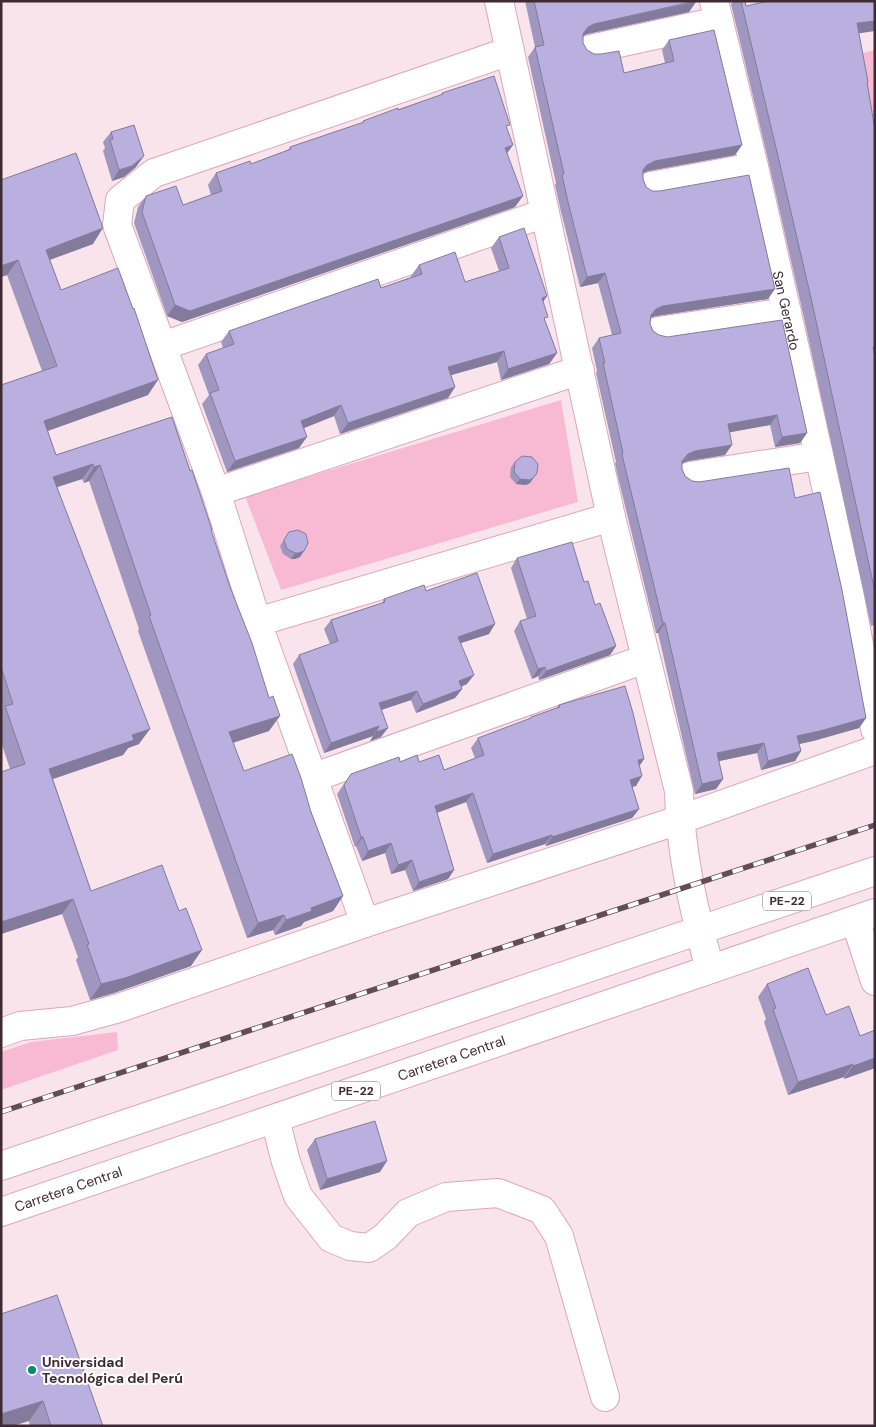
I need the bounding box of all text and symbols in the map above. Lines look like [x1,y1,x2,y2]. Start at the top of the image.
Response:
street label: San Gerardo [769,269,804,352]
road number: PE-22 [763,891,811,910]
street label: Carretera Central [395,1031,508,1085]
road number: PE-22 [332,1082,380,1100]
street label: Carretera Central [12,1162,124,1216]
place label: Universidad Tecnológica del Perú [42,1353,183,1387]
marker: Universidad Tecnológica del Perú [26,1364,38,1376]

